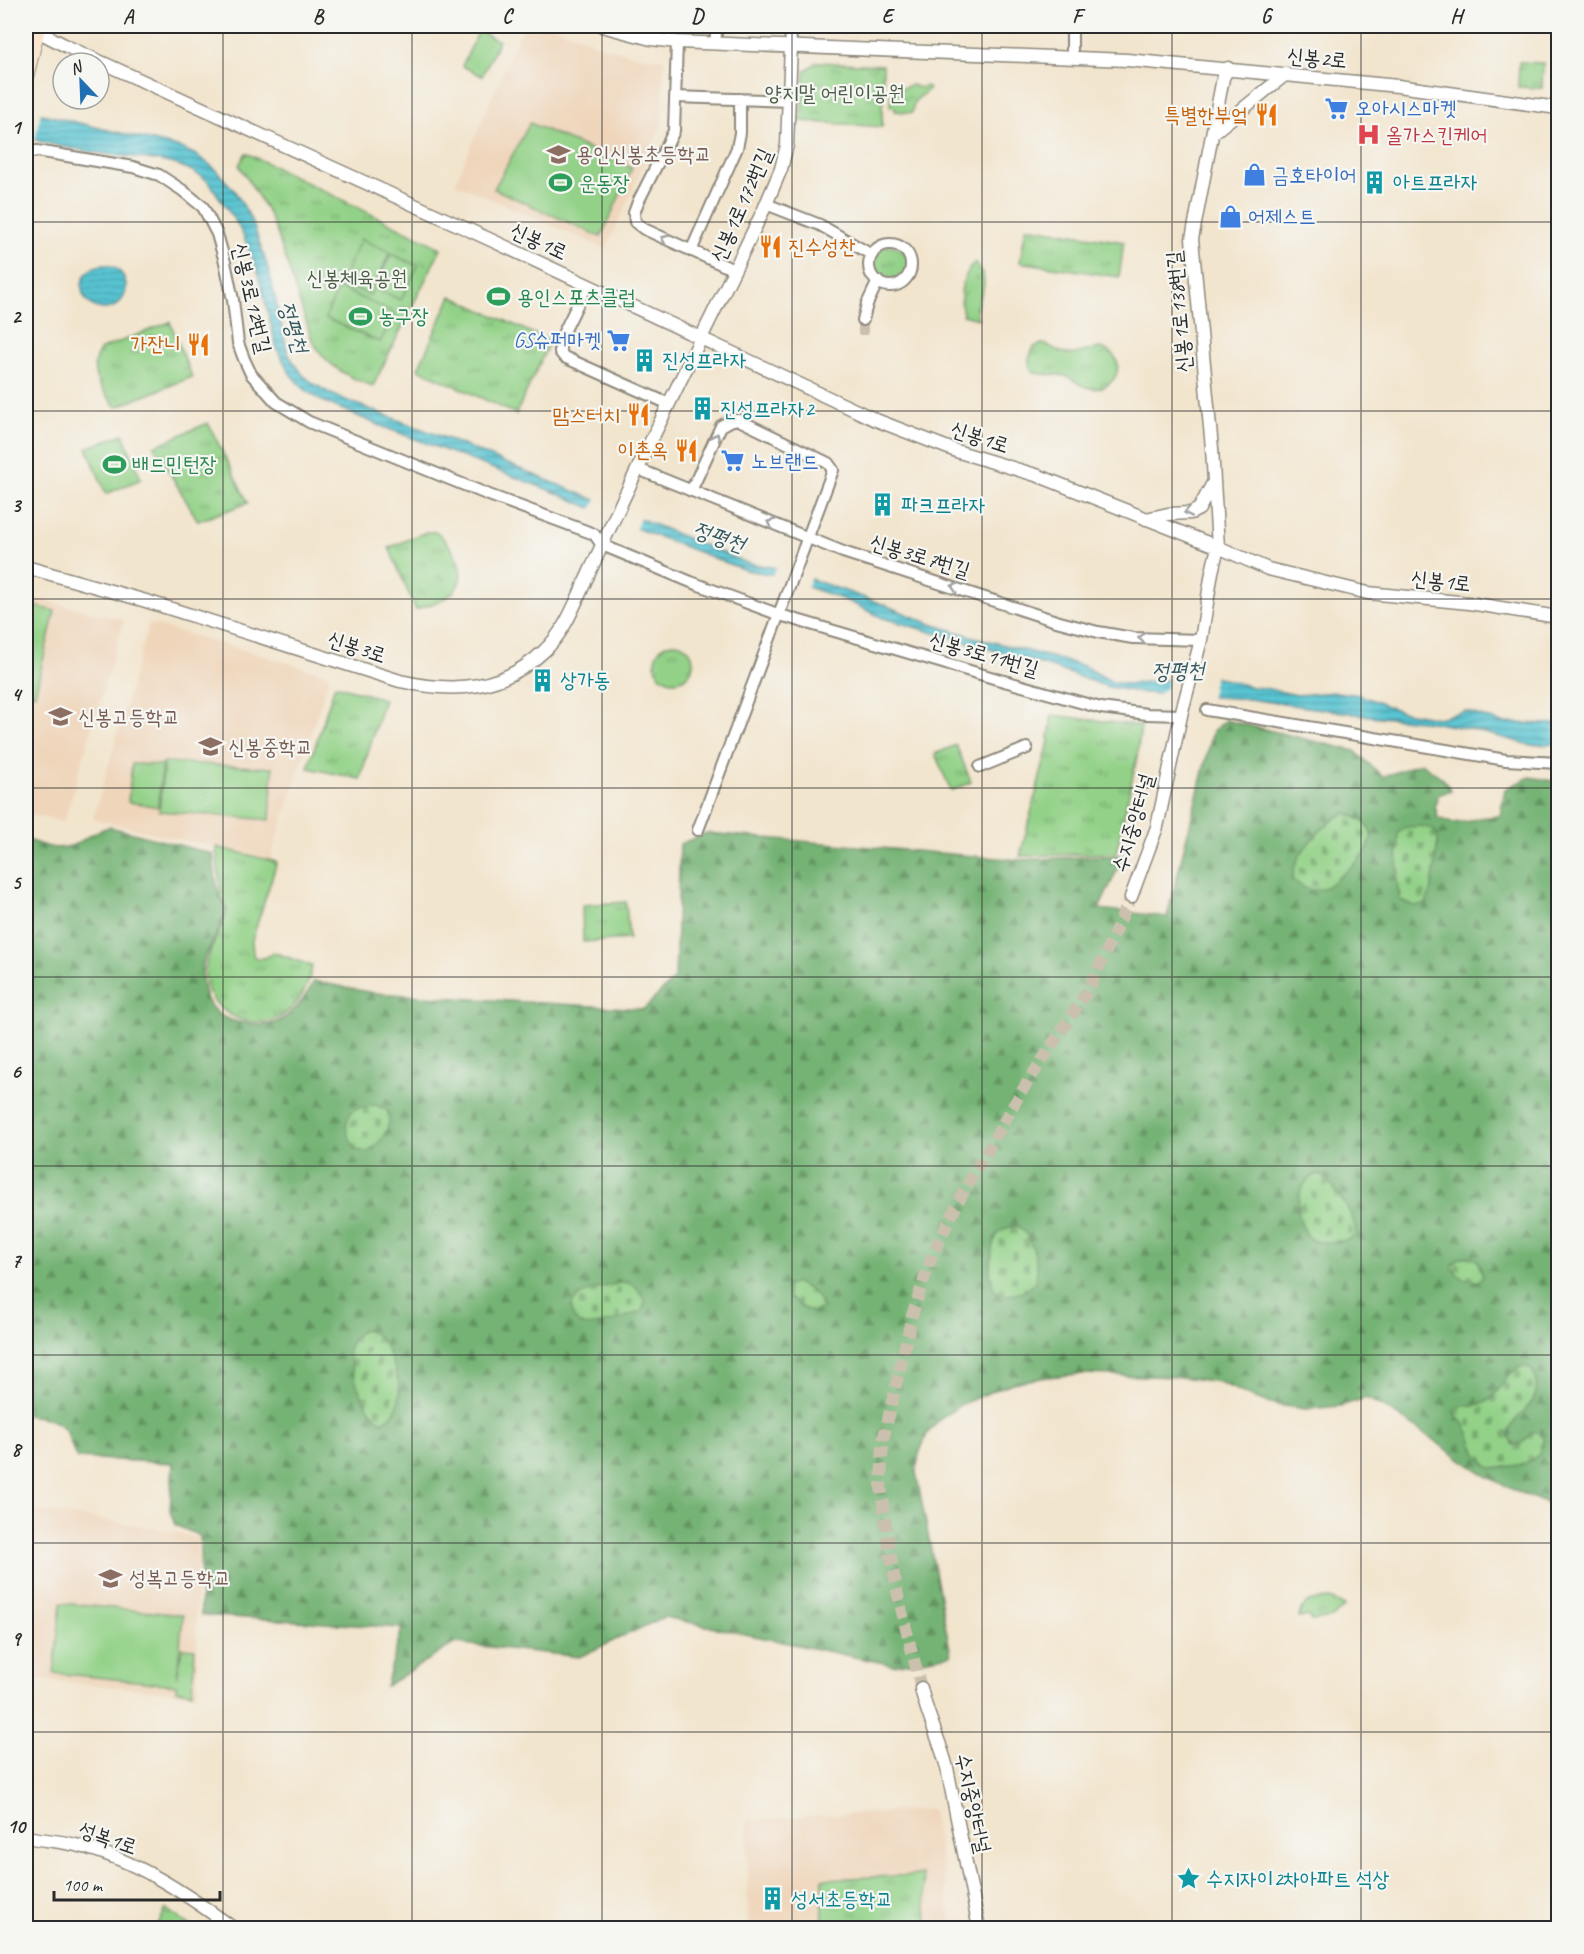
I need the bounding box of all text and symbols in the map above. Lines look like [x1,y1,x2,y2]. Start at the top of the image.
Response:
text: A [123,4,135,29]
text: B [313,4,325,29]
text: C [502,4,514,29]
text: D [691,4,705,29]
text: E [882,4,896,29]
text: F [1072,4,1086,29]
text: G [1261,4,1274,29]
text: H [1450,4,1465,29]
street label: 신봉2로 [1286,42,1348,74]
north arrow [51,51,111,111]
text: N [67,56,87,79]
park label: 양지말 어린이공원 [765,80,905,106]
supermarket icon: 오아시스마켓 [1324,95,1350,121]
place label: 오아시스마켓 [1355,95,1456,121]
place label: 특별한부엌 [1164,102,1248,128]
restaurant icon: 특별한부엌 [1253,102,1279,128]
text: 1 [12,115,23,140]
hospital icon: 올가스킨케어 [1355,122,1381,148]
place label: 올가스킨케어 [1386,122,1487,148]
school or university icon: 용인신봉초등학교 [545,141,571,167]
place label: 용인신봉초등학교 [576,141,711,167]
street label: 신봉1로172번길 [704,144,778,266]
shop icon: 금호타이어 [1241,162,1267,188]
place label: 금호타이어 [1272,162,1357,188]
building icon: 아트프라자 [1362,169,1388,195]
place label: 아트프라자 [1393,169,1478,195]
sports icon: 운동장 [548,170,574,196]
place label: 운동장 [579,170,630,196]
shop icon: 어제스트 [1217,203,1243,229]
place label: 어제스트 [1248,203,1316,229]
street label: 신봉1로 [506,217,572,265]
one-way arrow [660,234,671,246]
restaurant icon: 진수성찬 [757,234,783,260]
place label: 진수성찬 [788,234,856,260]
street label: 신봉3로12번길 [227,240,277,356]
street label: 신봉1로138번길 [1161,250,1197,374]
park label: 신봉체육공원 [306,265,408,291]
sports icon: 용인스포츠클럽 [486,284,512,310]
place label: 용인스포츠클럽 [517,284,635,310]
water label: 정평천 [271,297,315,359]
sports icon: 농구장 [347,303,373,329]
place label: 농구장 [378,303,429,329]
text: 2 [12,304,23,329]
place label: GS슈퍼마켓 [513,327,601,353]
supermarket icon: GS슈퍼마켓 [606,327,632,353]
place label: 가잔니 [130,331,181,357]
restaurant icon: 가잔니 [186,331,212,357]
building icon: 진성프라자 [631,347,657,373]
place label: 진성프라자 [662,347,747,373]
building icon: 진성프라자2 [689,396,715,422]
place label: 진성프라자2 [720,396,815,422]
place label: 맘스터치 [552,402,620,428]
restaurant icon: 맘스터치 [625,402,651,428]
street label: 신봉1로 [947,415,1013,459]
one-way arrow [708,433,720,444]
place label: 이촌옥 [617,437,668,463]
restaurant icon: 이촌옥 [673,437,699,463]
supermarket icon: 노브랜드 [720,448,746,474]
place label: 노브랜드 [751,448,819,474]
sports icon: 배드민턴장 [101,451,127,477]
place label: 배드민턴장 [132,451,217,477]
building icon: 파크프라자 [870,492,896,518]
place label: 파크프라자 [901,492,986,518]
text: 3 [12,493,23,518]
one-way arrow [1183,505,1193,518]
water label: 정평천 [689,515,751,559]
one-way arrow [766,518,777,530]
street label: 신봉3로7번길 [867,528,973,584]
street label: 신봉1로 [1410,565,1472,597]
one-way arrow [950,582,961,594]
street label: 신봉3로 [324,625,390,669]
street label: 신봉3로11번길 [926,626,1042,682]
one-way arrow [1138,632,1147,645]
water label: 정평천 [1151,656,1207,686]
building icon: 상가동 [529,667,555,693]
place label: 상가동 [560,667,611,693]
text: 4 [12,682,24,707]
school or university icon: 신봉고등학교 [47,704,73,730]
place label: 신봉고등학교 [78,704,179,730]
school or university icon: 신봉중학교 [197,734,223,760]
place label: 신봉중학교 [228,734,313,760]
street label: 수지중앙터널 [1107,771,1159,875]
text: 5 [12,870,23,895]
text: 6 [11,1059,22,1084]
text: 7 [12,1248,23,1273]
text: 8 [12,1437,24,1462]
school or university icon: 성복고등학교 [98,1565,124,1591]
place label: 성복고등학교 [129,1565,230,1591]
text: 9 [12,1626,23,1651]
street label: 수지중앙터널 [950,1751,996,1855]
text: 10 [7,1814,27,1839]
street label: 성복1로 [75,1816,141,1860]
scale bar [54,1864,220,1902]
place icon: 수지자이2차아파트 석상 [1175,1866,1201,1892]
place label: 수지자이2차아파트 석상 [1206,1866,1390,1892]
text: 100 m [63,1874,104,1896]
building icon: 성서초등학교 [760,1886,786,1912]
place label: 성서초등학교 [791,1886,892,1912]

